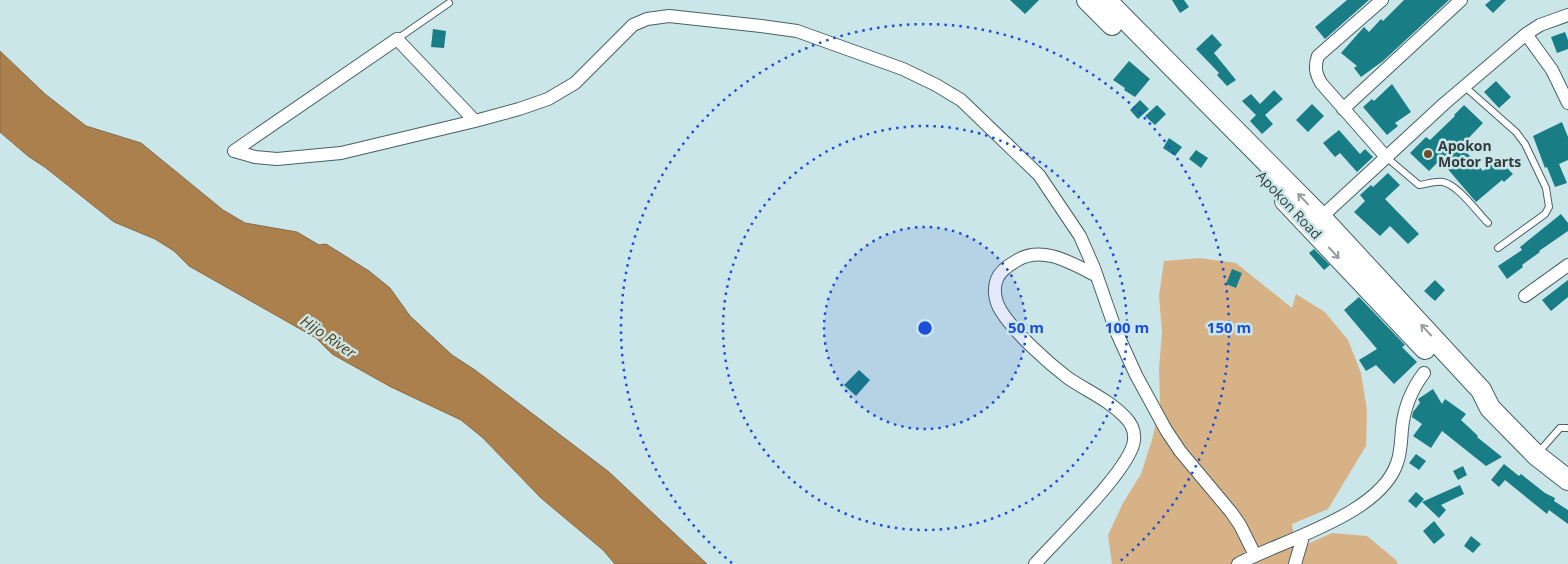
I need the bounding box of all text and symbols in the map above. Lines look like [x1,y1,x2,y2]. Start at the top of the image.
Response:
place label: Apokon Motor Parts [1438,136,1521,171]
marker: Apokon Motor Parts [1422,148,1434,160]
street label: Apokon Road [1253,166,1326,243]
one-way arrow [1297,193,1309,205]
one-way arrow [1328,247,1340,259]
water label: Hijo River [297,310,361,363]
text: 50 m [1008,317,1044,337]
text: 100 m [1105,317,1149,337]
text: 150 m [1207,317,1251,337]
centre of rings [916,319,934,337]
one-way arrow [1420,324,1432,337]

